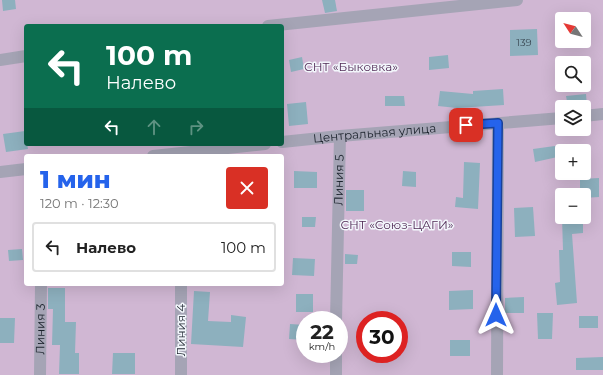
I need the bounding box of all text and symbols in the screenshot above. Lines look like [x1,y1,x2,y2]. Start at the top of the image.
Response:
north arrow [555,12,591,48]
map controls [555,12,591,224]
house number: 139 [516,36,532,49]
text: 100 m [106,38,192,72]
icon: left [40,40,92,92]
button: search [555,56,591,92]
park label: СНТ «Быковка» [304,59,398,74]
text: Налево [106,72,176,94]
button: layers [555,100,591,136]
pin [449,108,483,142]
icon: arrive [455,114,477,136]
icon: left [101,116,123,138]
icon: ahead [143,116,165,138]
icon: right [185,116,207,138]
street label: Центральная улица [312,120,437,146]
button: + [555,144,591,180]
street label: Линия 5 [330,154,347,206]
text: 1 мин [40,165,111,194]
button: close [226,167,268,209]
button: − [555,188,591,224]
text: 120 m · 12:30 [40,195,119,211]
park label: СНТ «Союз-ЦАГИ» [340,217,454,232]
icon: left [42,236,64,258]
text: Налево [76,238,136,257]
text: 100 m [221,238,266,257]
position arrow [475,294,517,336]
street label: Линия 3 [32,303,48,355]
street label: Линия 4 [173,304,188,356]
speed limit sign: 30 [356,311,408,363]
text: 22 [310,320,334,344]
text: km/h [309,340,335,353]

